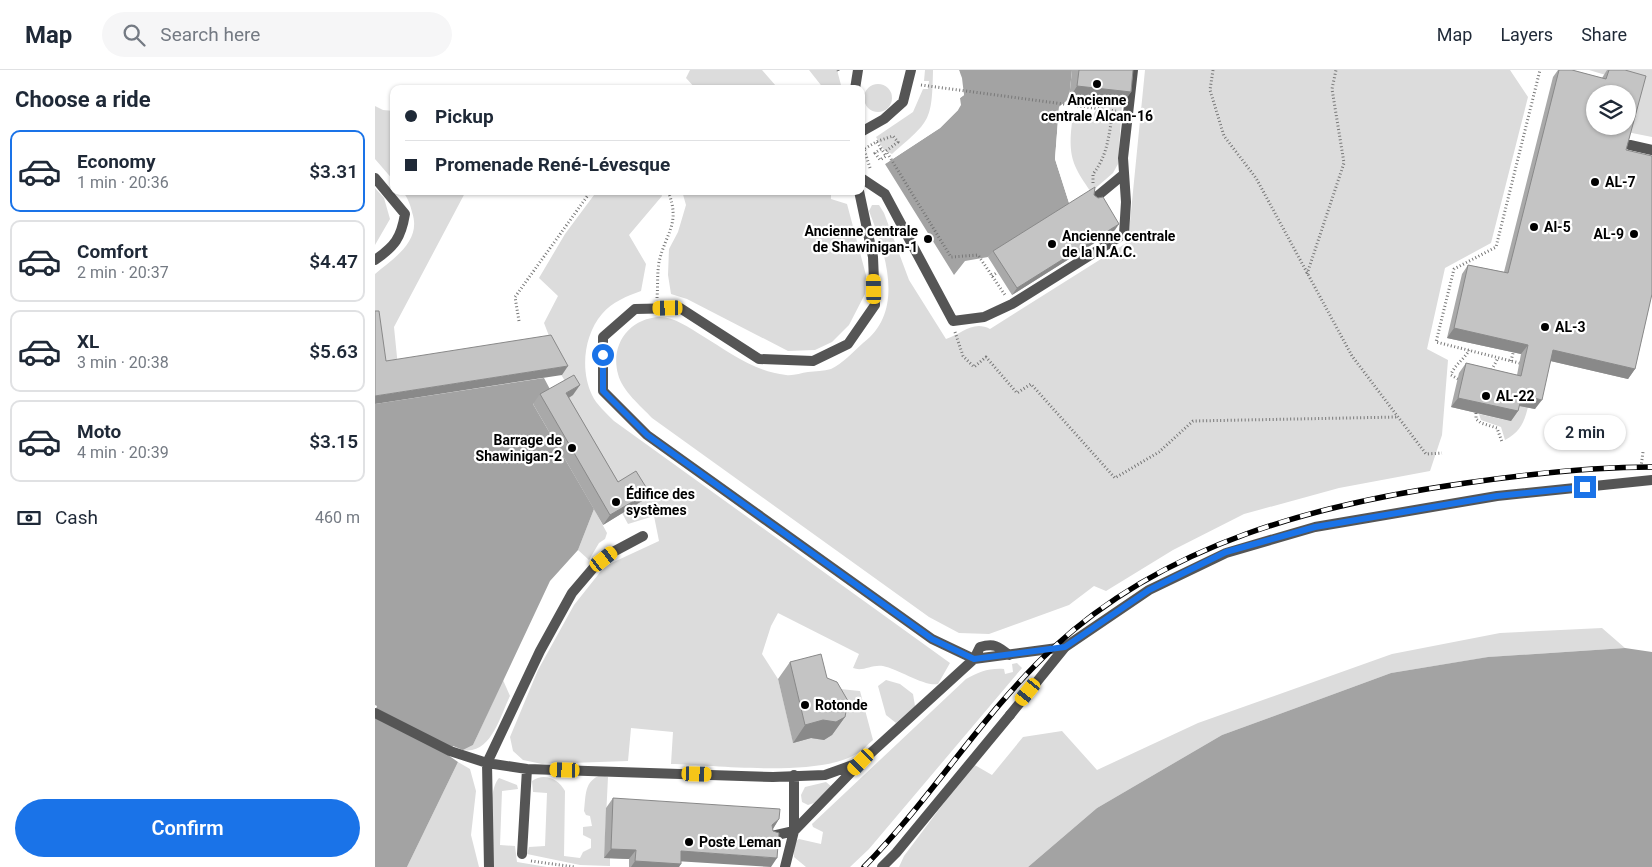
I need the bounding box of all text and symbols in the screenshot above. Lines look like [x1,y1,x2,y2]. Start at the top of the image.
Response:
search box [102,12,452,57]
text: Map [25,21,72,49]
icon: search [120,21,148,49]
text: Search here [160,23,260,46]
text: Map [1437,24,1472,45]
text: Layers [1500,24,1553,45]
text: Share [1581,24,1627,45]
marker: Ancienne centrale Alcan-16 [1091,78,1103,90]
map controls [1586,85,1636,135]
button: layers [1586,85,1636,135]
text: Choose a ride [15,87,151,112]
place label: Ancienne centrale Alcan-16 [1041,92,1153,124]
text: Pickup [435,105,494,128]
icon: car [17,149,62,194]
text: Economy [77,150,156,173]
text: Promenade René-Lévesque [435,153,670,176]
text: $3.31 [309,160,358,183]
text: 1 min · 20:36 [77,173,169,192]
place label: AL-7 [1605,174,1636,190]
marker: AL-7 [1589,176,1601,188]
place label: Al-5 [1544,219,1571,235]
marker: Al-5 [1528,221,1540,233]
place label: Ancienne centrale de Shawinigan-1 [805,223,918,255]
place label: AL-9 [1593,226,1624,242]
place label: Ancienne centrale de la N.A.C. [1062,228,1176,260]
marker: AL-9 [1628,228,1640,240]
marker: Ancienne centrale de Shawinigan-1 [922,233,934,245]
marker: Ancienne centrale de la N.A.C. [1046,238,1058,250]
icon: car [17,239,62,284]
text: Comfort [77,240,148,263]
text: $4.47 [309,250,358,273]
text: 2 min · 20:37 [77,263,169,282]
car [866,274,881,304]
car [652,300,683,316]
place label: AL-3 [1555,319,1586,335]
marker: AL-3 [1539,321,1551,333]
icon: car [17,329,62,374]
text: XL [77,330,99,353]
text: $5.63 [309,340,358,363]
route start [592,344,614,366]
text: 3 min · 20:38 [77,353,169,372]
place label: AL-22 [1496,388,1535,404]
marker: AL-22 [1480,390,1492,402]
callout: 2 min [1544,414,1626,450]
icon: car [17,419,62,464]
text: Moto [77,420,121,443]
text: 2 min [1565,423,1605,442]
text: $3.15 [309,430,358,453]
place label: Barrage de Shawinigan-2 [476,432,562,464]
marker: Barrage de Shawinigan-2 [566,442,578,454]
text: 4 min · 20:39 [77,443,169,462]
route end [1574,476,1596,498]
place label: Édifice des systèmes [626,485,695,518]
marker: Édifice des systèmes [610,496,622,508]
icon: cash [15,504,43,532]
text: Cash [55,506,98,529]
text: 460 m [315,508,360,527]
car [587,544,620,574]
car [1012,676,1043,708]
place label: Rotonde [815,697,868,713]
marker: Rotonde [799,699,811,711]
car [845,746,876,778]
car [549,762,580,778]
car [681,766,712,782]
button: Confirm [15,799,360,857]
place label: Poste Leman [699,834,782,850]
marker: Poste Leman [683,836,695,848]

